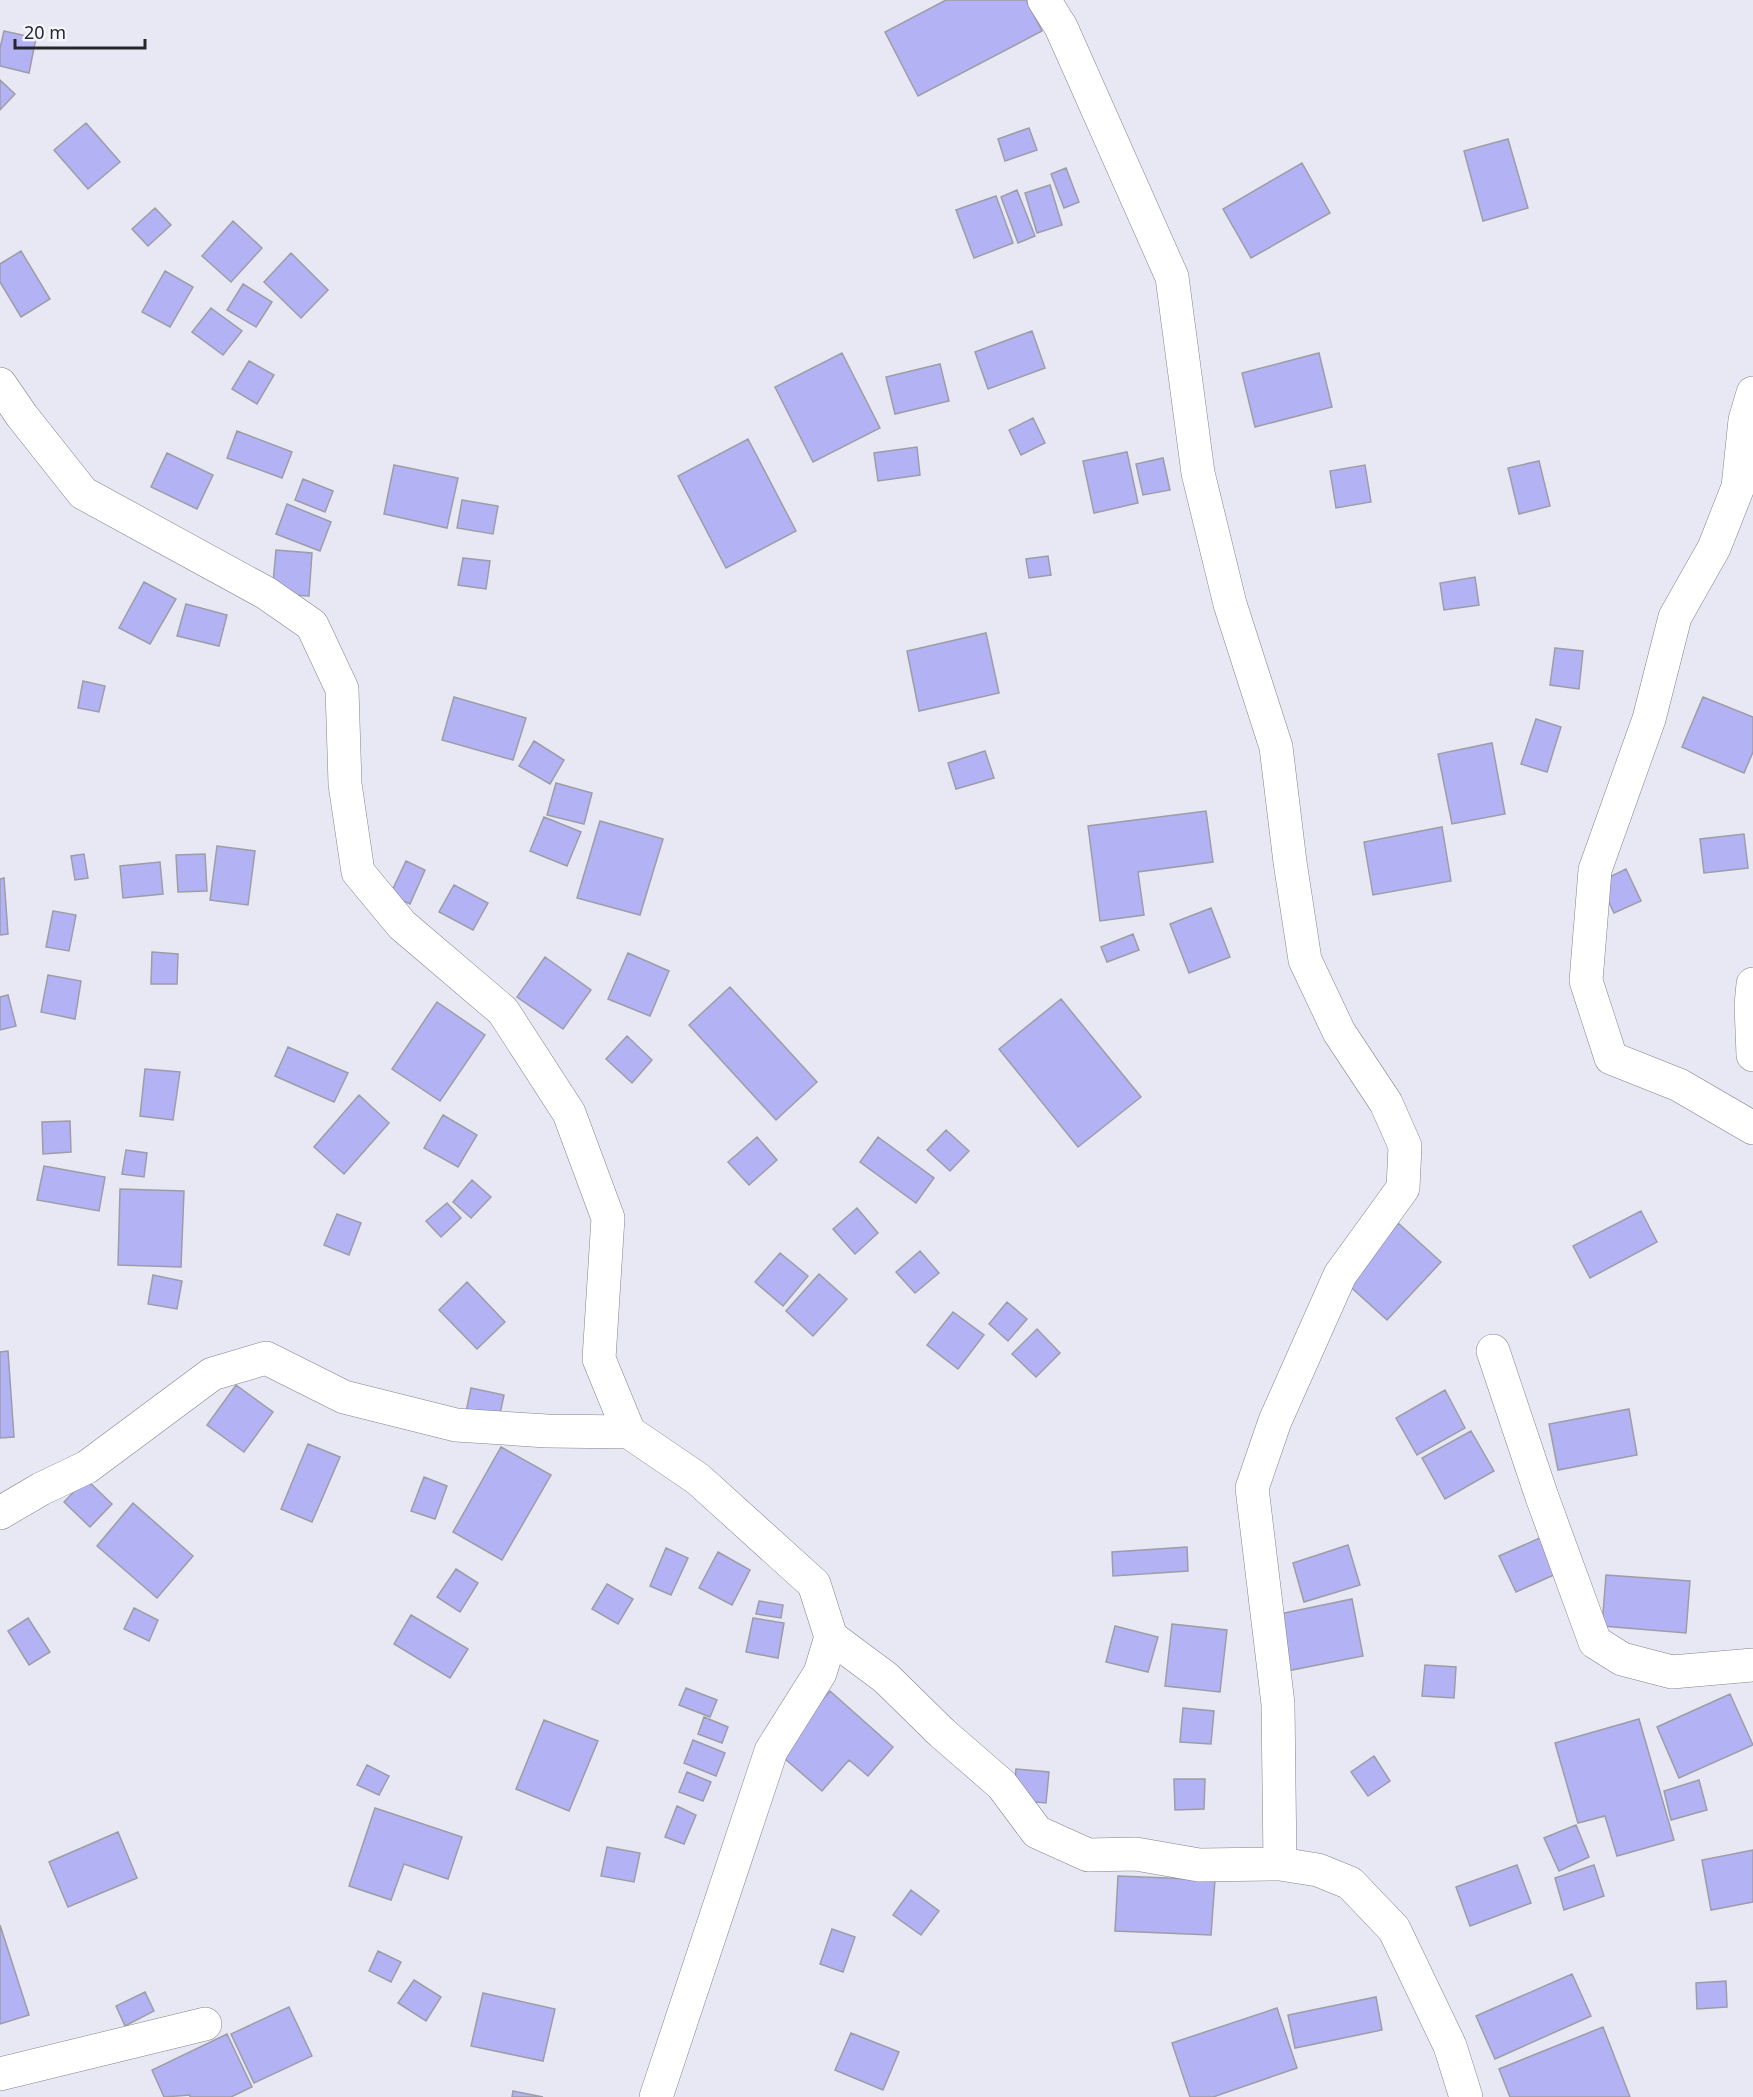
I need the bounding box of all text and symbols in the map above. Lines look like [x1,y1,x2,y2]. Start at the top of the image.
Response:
scale bar [15,12,146,50]
text: 20 m [24,20,66,44]

